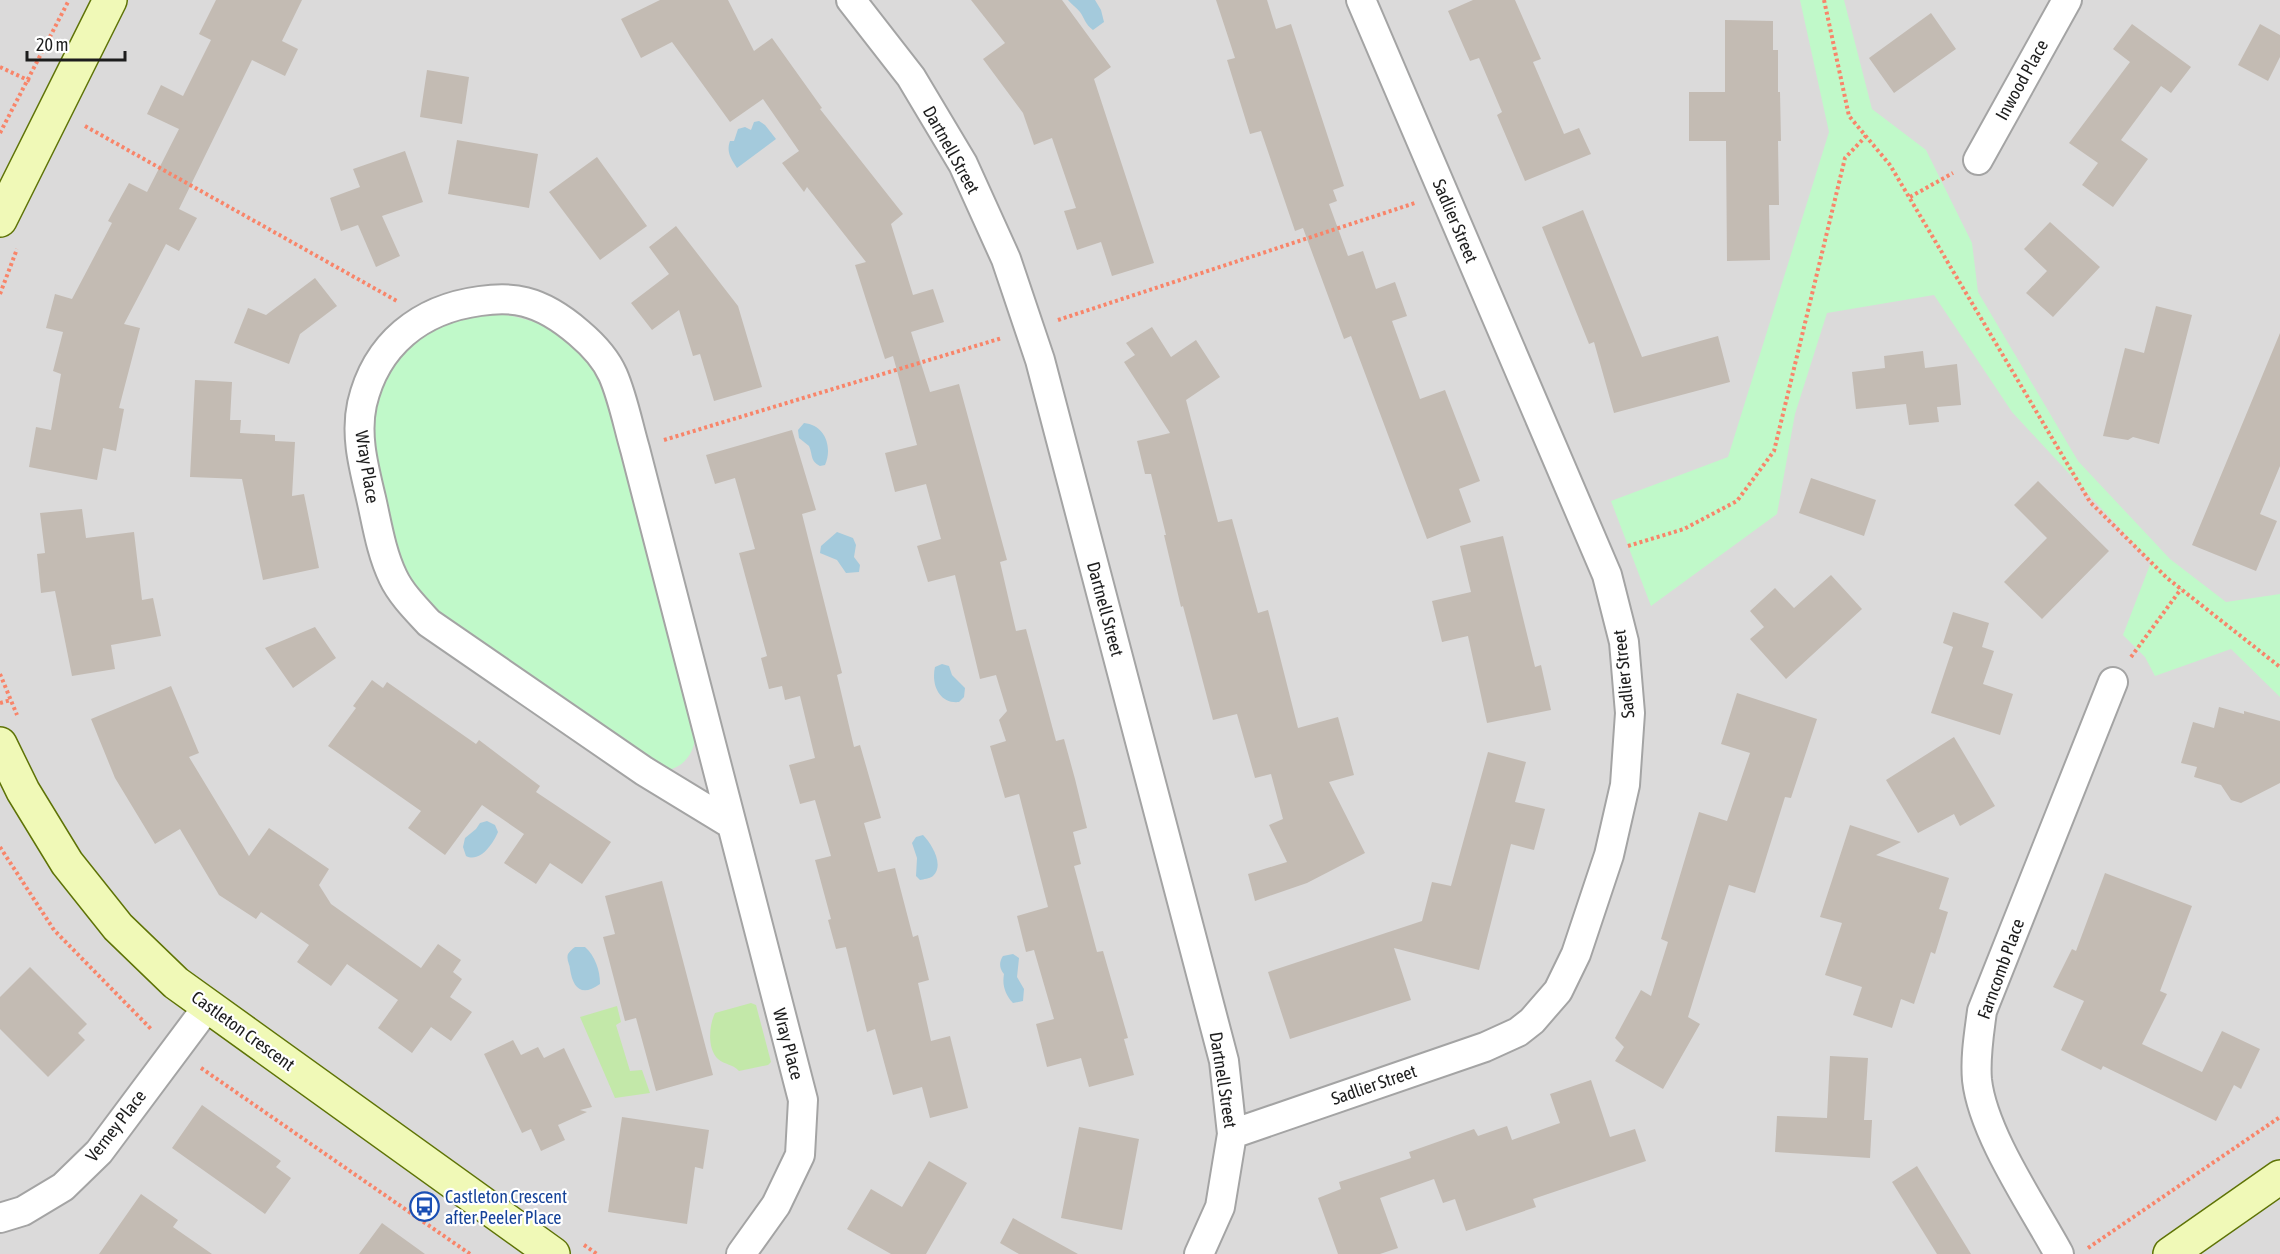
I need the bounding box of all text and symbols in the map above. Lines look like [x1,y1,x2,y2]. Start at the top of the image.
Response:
scale bar [27,24,124,62]
text: 20 m [36,34,68,55]
street label: Inwood Place [1991,36,2052,124]
street label: Dartnell Street [919,102,984,197]
street label: Sadlier Street [1428,176,1482,266]
street label: Wray Place [351,429,384,505]
street label: Dartnell Street [1083,559,1128,659]
street label: Sadlier Street [1608,629,1639,719]
street label: Farncomb Place [1973,916,2028,1022]
street label: Castleton Crescent [188,986,299,1075]
street label: Wray Place [769,1006,808,1082]
street label: Dartnell Street [1206,1030,1241,1130]
street label: Sadlier Street [1328,1060,1419,1109]
street label: Verney Place [81,1086,150,1166]
place label: Castleton Crescent after Peeler Place [445,1186,567,1228]
bus stop icon: Castleton Crescent after Peeler Place [408,1191,440,1223]

